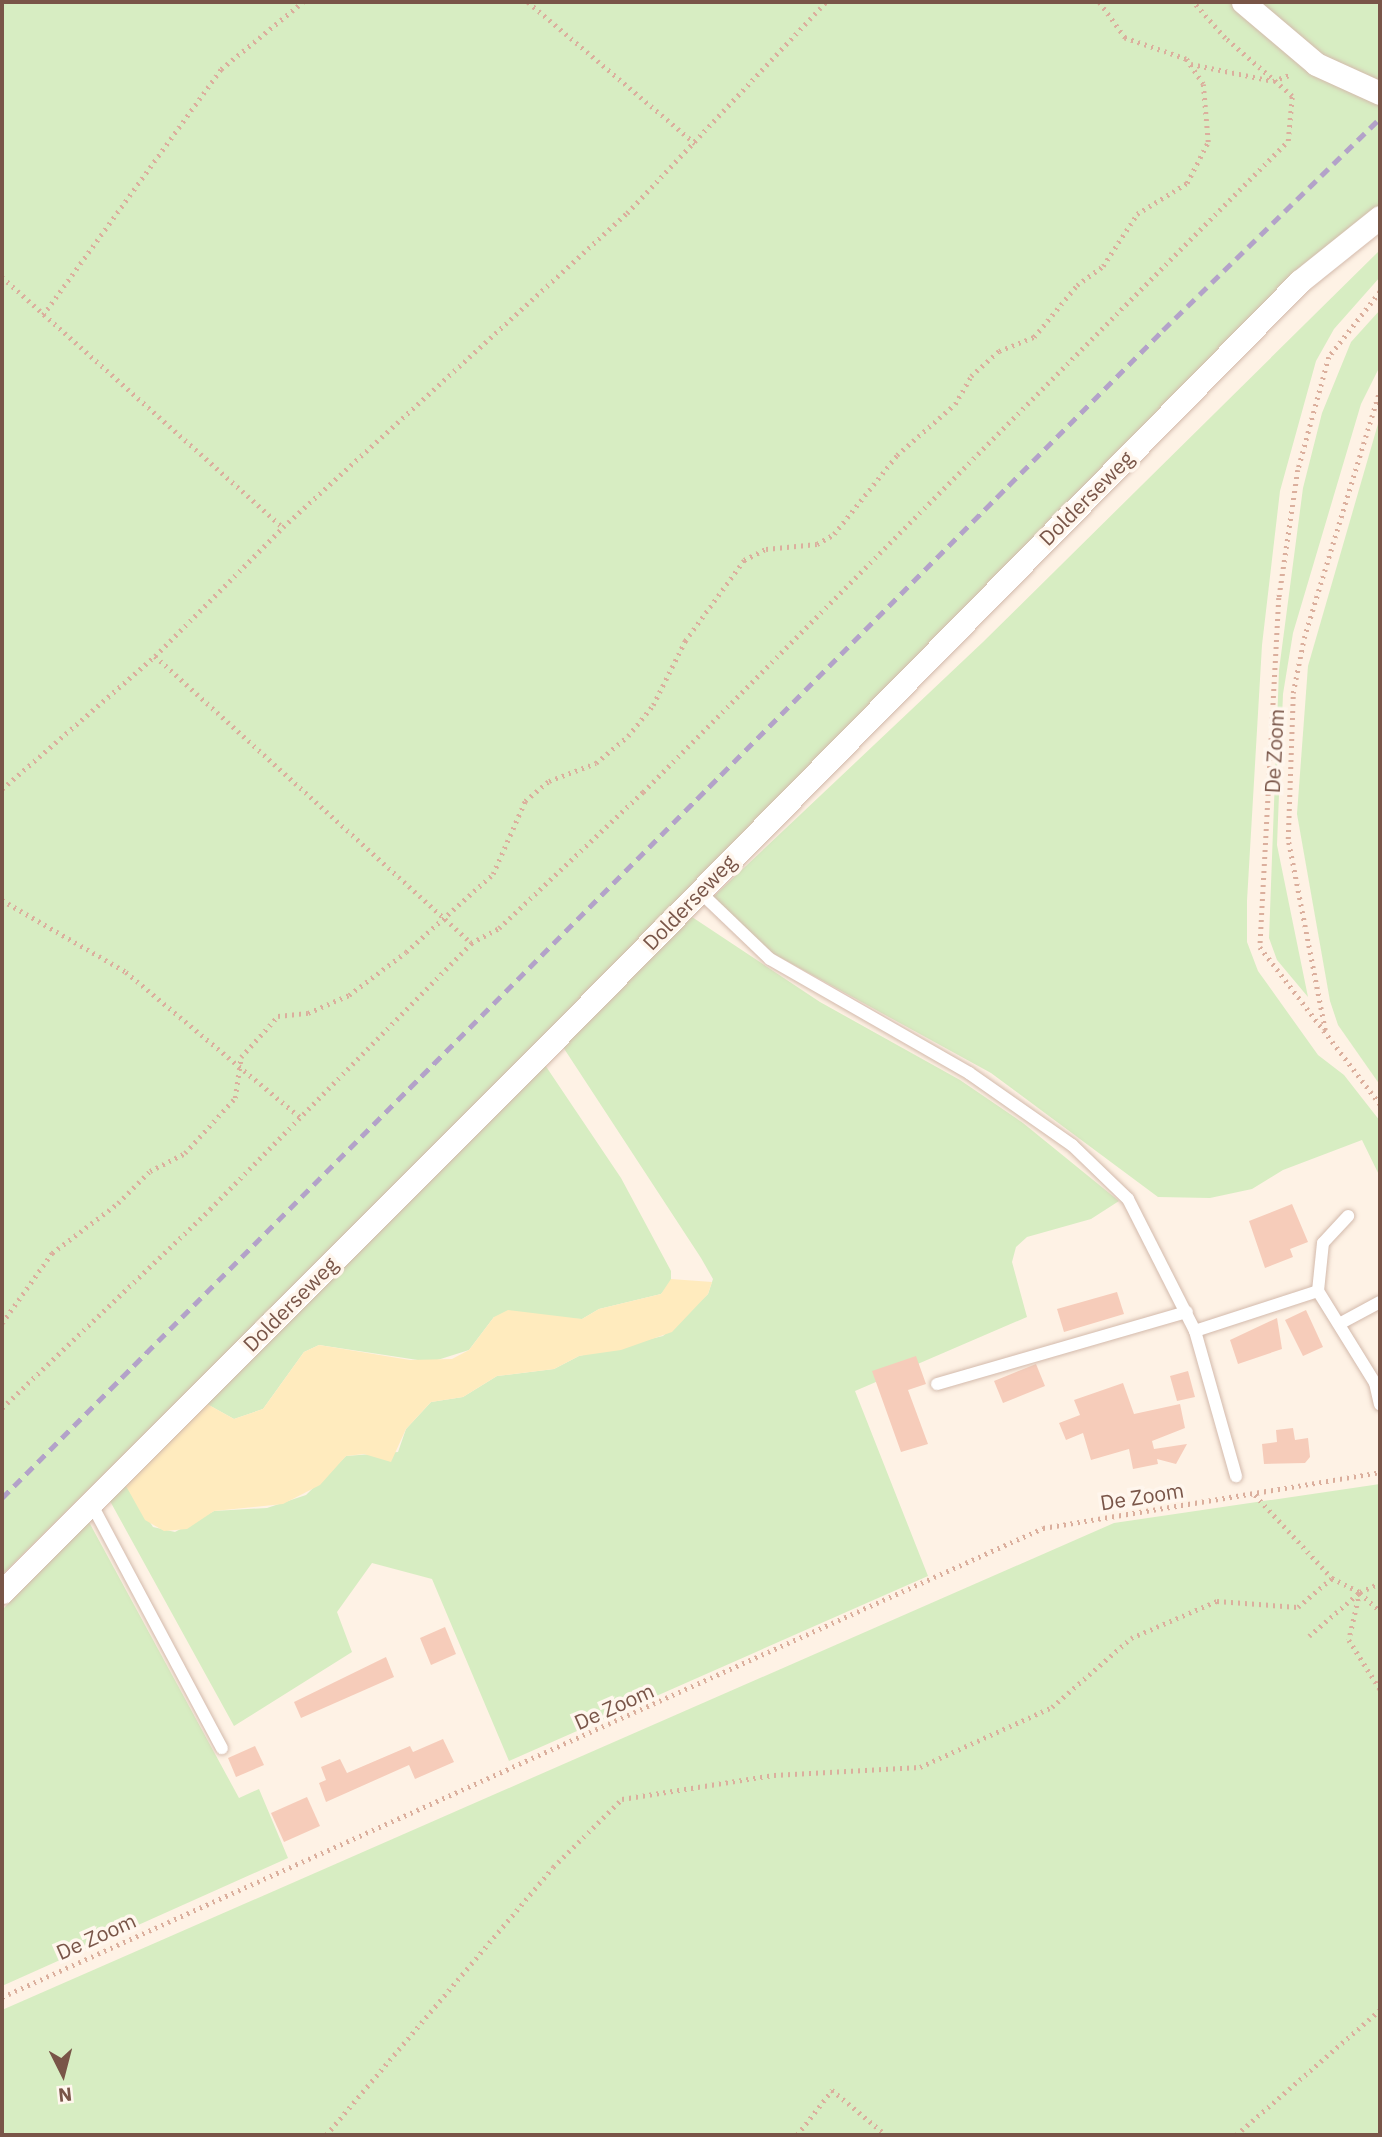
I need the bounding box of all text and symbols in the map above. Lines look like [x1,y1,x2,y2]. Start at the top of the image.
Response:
street label: Dolderseweg [1034,446,1138,550]
street label: De Zoom [1259,708,1289,794]
street label: Dolderseweg [637,849,741,955]
street label: Dolderseweg [238,1252,342,1356]
street label: De Zoom [1098,1477,1186,1515]
street label: De Zoom [570,1677,658,1735]
street label: De Zoom [52,1907,140,1965]
north arrow [28,2039,98,2109]
text: N [57,2082,73,2108]

